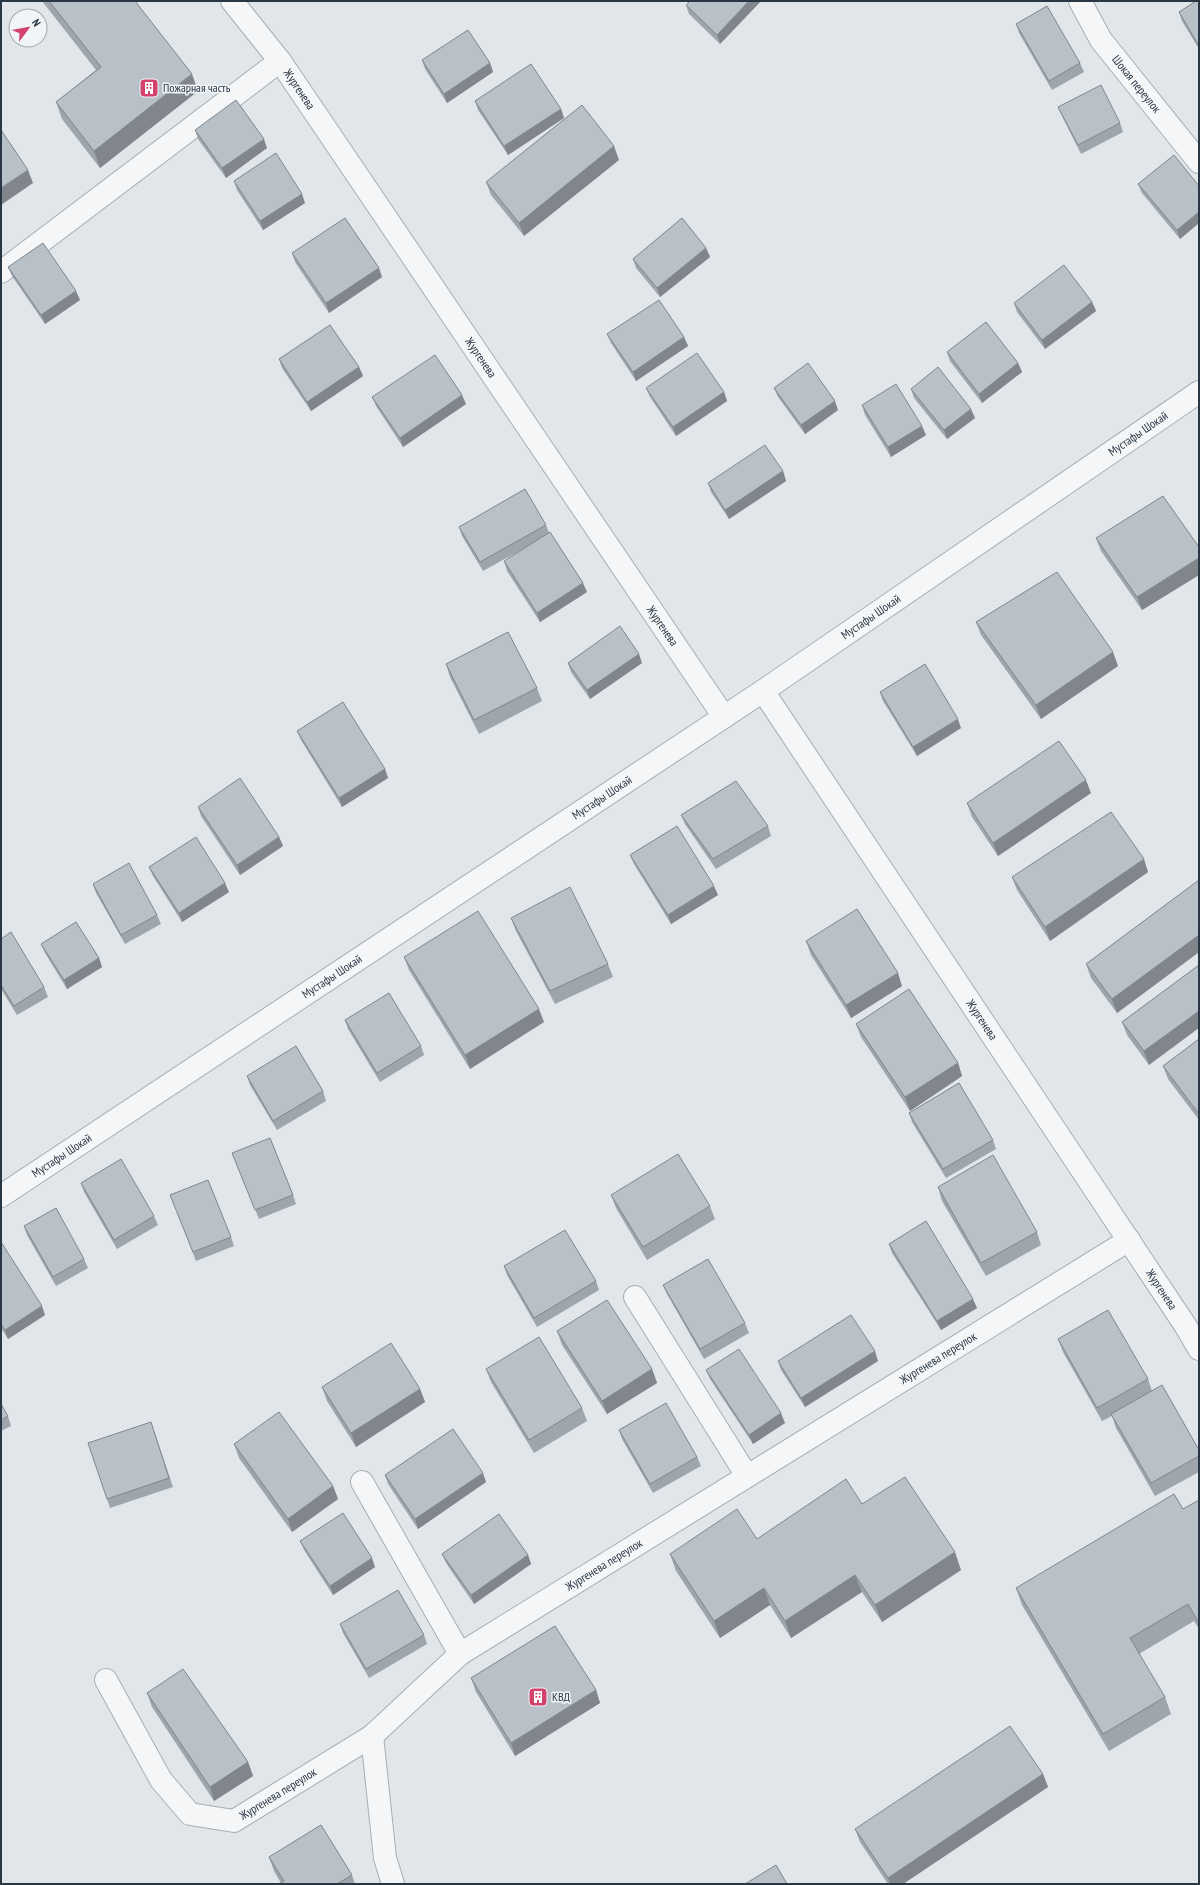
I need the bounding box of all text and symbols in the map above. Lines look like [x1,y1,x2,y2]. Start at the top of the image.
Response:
north arrow [8,8,48,48]
text: N [29,16,44,29]
street label: Шокая переулок [1109,52,1165,116]
street label: Жургенева [280,65,319,112]
building icon: Пожарная часть [138,77,160,99]
place label: Пожарная часть [163,80,231,95]
street label: Жургенева [462,333,500,381]
street label: Мустафы Шокай [1105,408,1170,459]
street label: Мустафы Шокай [838,591,903,642]
street label: Жургенева [643,602,682,649]
street label: Мустафы Шокай [569,772,635,823]
street label: Мустафы Шокай [299,951,364,1002]
street label: Жургенева [963,996,1001,1043]
street label: Мустафы Шокай [29,1130,94,1181]
street label: Жургенева [1142,1265,1181,1313]
street label: Жургенева переулок [896,1328,979,1388]
street label: Жургенева переулок [562,1535,645,1594]
building icon: КВД [527,1686,549,1708]
place label: КВД [552,1689,571,1704]
street label: Жургенева переулок [236,1764,319,1823]

